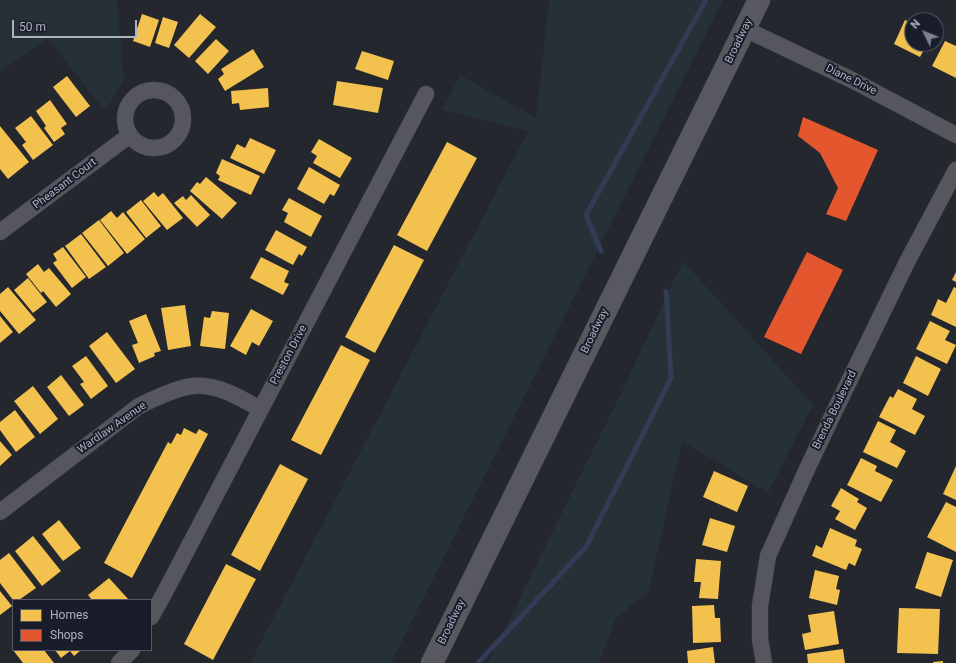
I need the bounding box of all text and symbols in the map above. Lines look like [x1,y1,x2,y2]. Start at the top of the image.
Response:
scale bar [14,12,139,38]
north arrow [904,12,944,52]
street label: Broadway [722,16,756,66]
text: N [908,17,923,31]
text: 50 m [19,20,46,34]
street label: Diane Drive [823,62,879,98]
street label: Pheasant Court [31,156,99,212]
street label: Broadway [578,306,612,356]
street label: Preston Drive [268,323,310,387]
street label: Brenda Boulevard [810,368,860,452]
street label: Wardlaw Avenue [75,399,149,457]
street label: Broadway [435,597,469,647]
legend [12,599,152,651]
text: Homes [50,608,88,622]
text: Shops [50,628,84,642]

